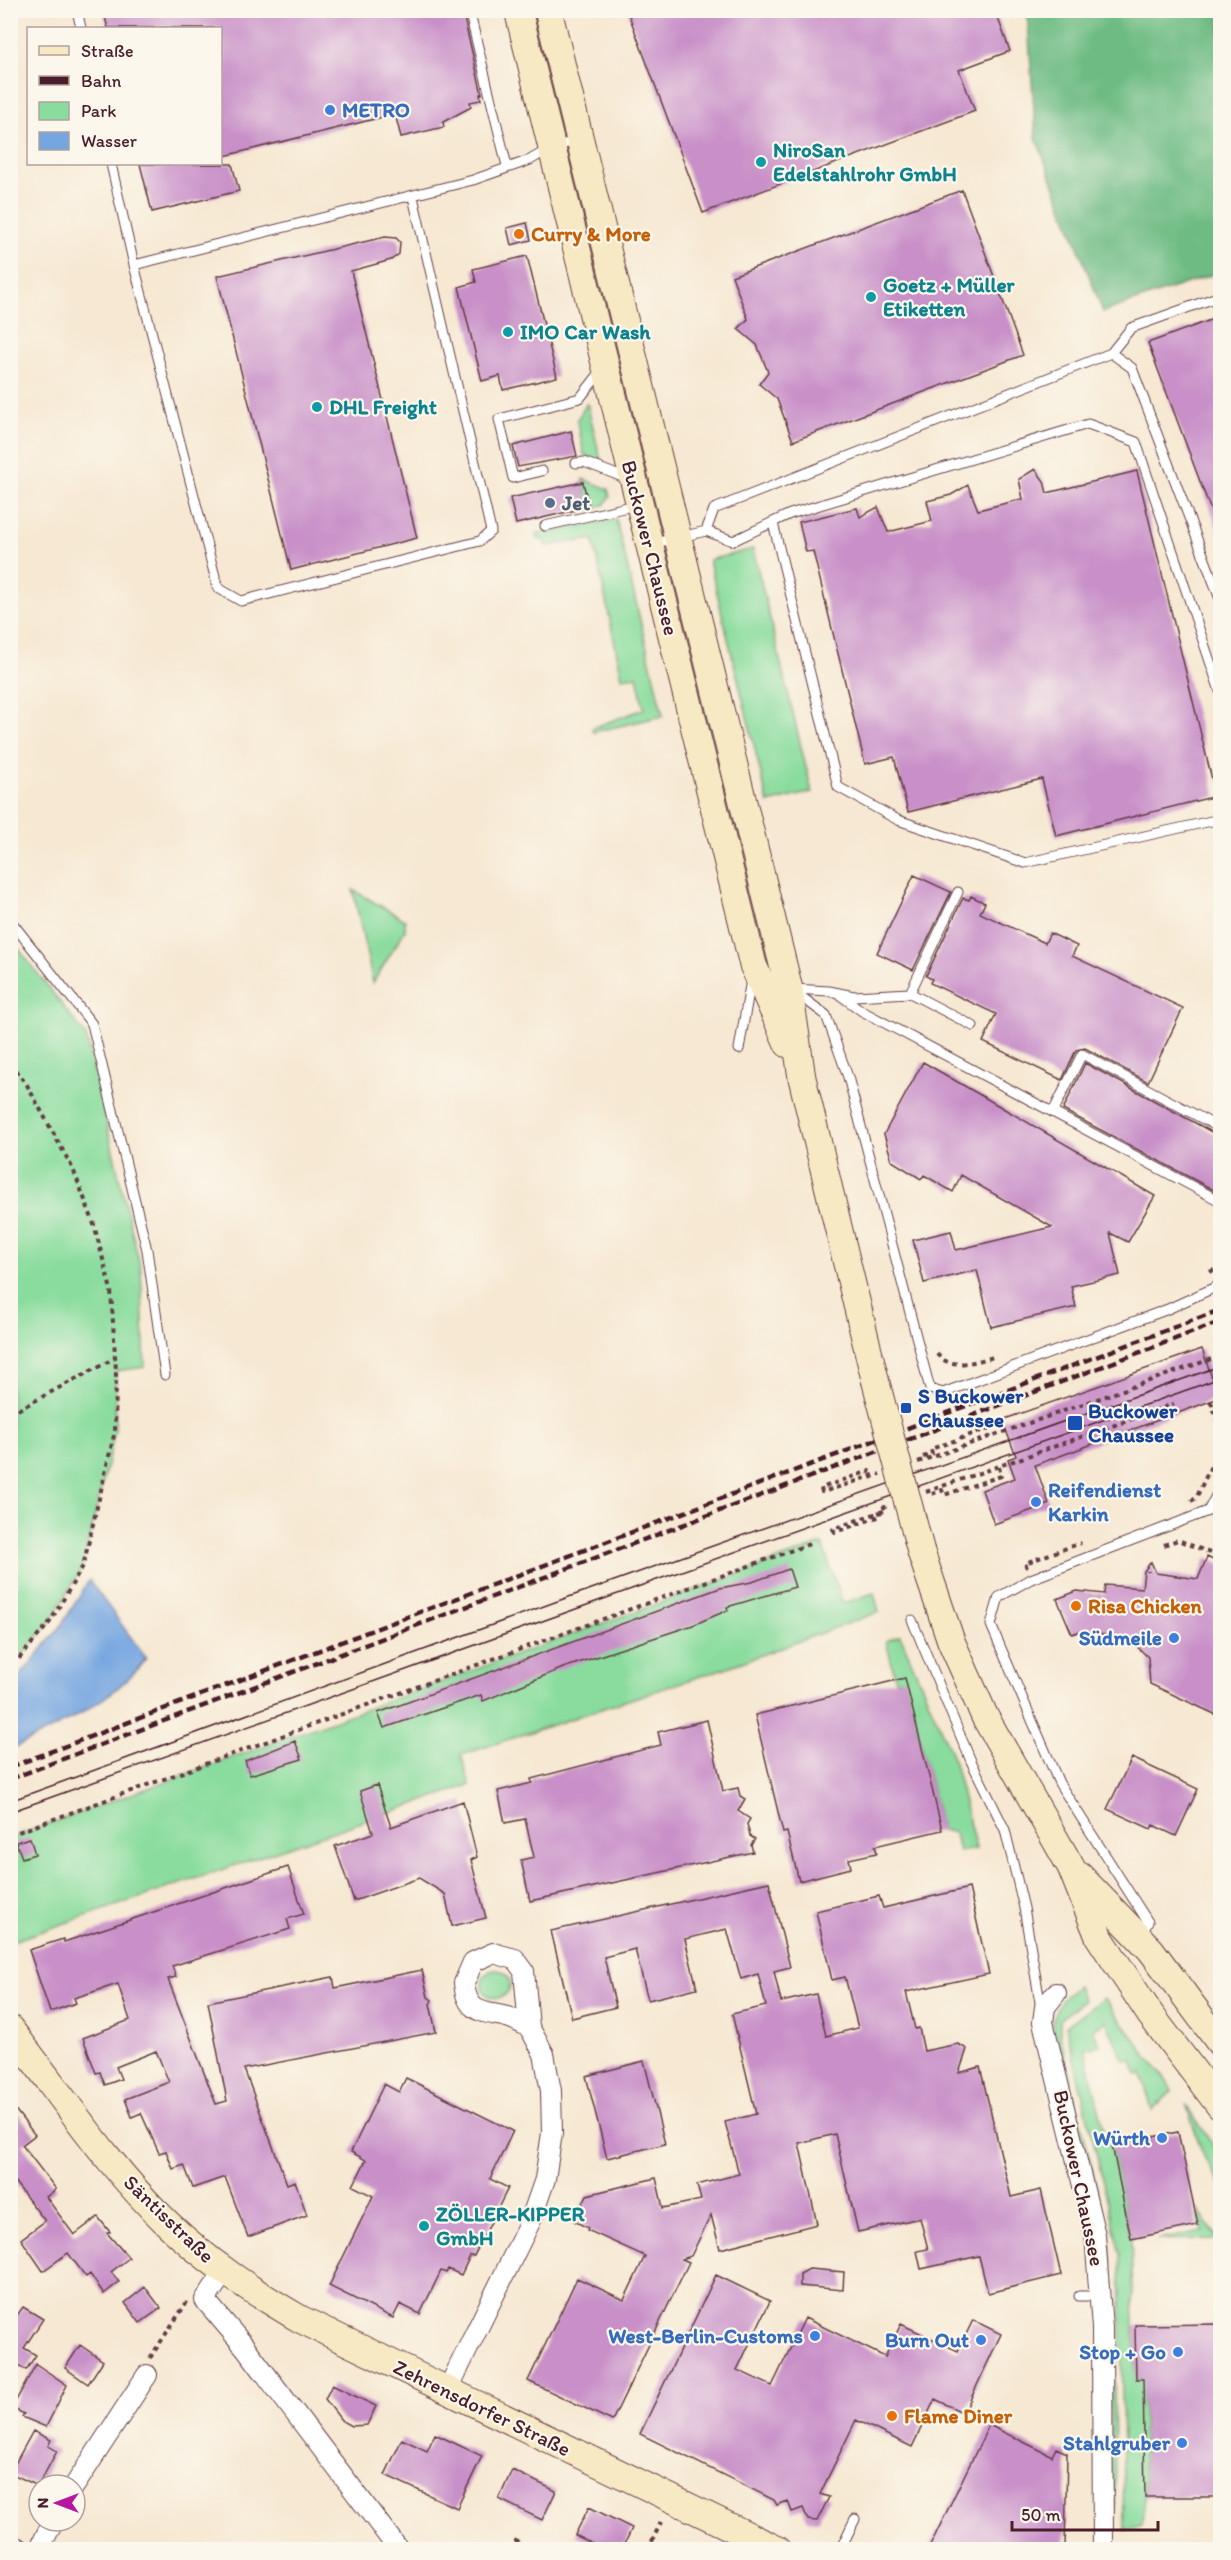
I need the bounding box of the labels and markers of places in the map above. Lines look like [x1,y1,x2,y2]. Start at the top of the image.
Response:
place label: METRO [342,97,410,122]
marker: METRO [323,103,337,117]
place label: NiroSan Edelstahlrohr GmbH [773,137,957,186]
marker: NiroSan Edelstahlrohr GmbH [754,155,768,169]
place label: Curry & More [531,221,651,247]
marker: Curry & More [512,227,526,241]
place label: Goetz + Müller Etiketten [883,272,1015,321]
marker: Goetz + Müller Etiketten [864,290,878,304]
place label: IMO Car Wash [520,319,651,344]
marker: IMO Car Wash [501,325,515,339]
place label: DHL Freight [329,394,437,420]
marker: DHL Freight [310,400,324,414]
place label: Jet [561,490,590,515]
marker: Jet [543,496,557,510]
place label: S Buckower Chaussee [918,1383,1024,1432]
place label: Buckower Chaussee [1088,1398,1178,1447]
marker: S Buckower Chaussee [899,1401,913,1415]
marker: Buckower Chaussee [1066,1414,1084,1432]
place label: Reifendienst Karkin [1048,1477,1161,1526]
marker: Reifendienst Karkin [1029,1495,1043,1509]
place label: Risa Chicken [1088,1593,1203,1618]
marker: Risa Chicken [1069,1599,1083,1613]
place label: Südmeile [1079,1625,1162,1650]
marker: Südmeile [1167,1631,1181,1645]
place label: Würth [1093,2125,1151,2150]
marker: Würth [1155,2131,1169,2145]
place label: ZÖLLER-KIPPER GmbH [436,2201,585,2250]
marker: ZÖLLER-KIPPER GmbH [417,2219,431,2233]
place label: West-Berlin-Customs [608,2323,803,2348]
place label: Burn Out [885,2327,969,2352]
marker: West-Berlin-Customs [808,2329,822,2343]
marker: Burn Out [974,2333,988,2347]
place label: Stop + Go [1079,2339,1166,2365]
marker: Stop + Go [1171,2345,1185,2359]
place label: Flame Diner [904,2403,1013,2428]
marker: Flame Diner [885,2409,899,2423]
place label: Stahlgruber [1063,2430,1171,2456]
marker: Stahlgruber [1175,2436,1189,2450]

